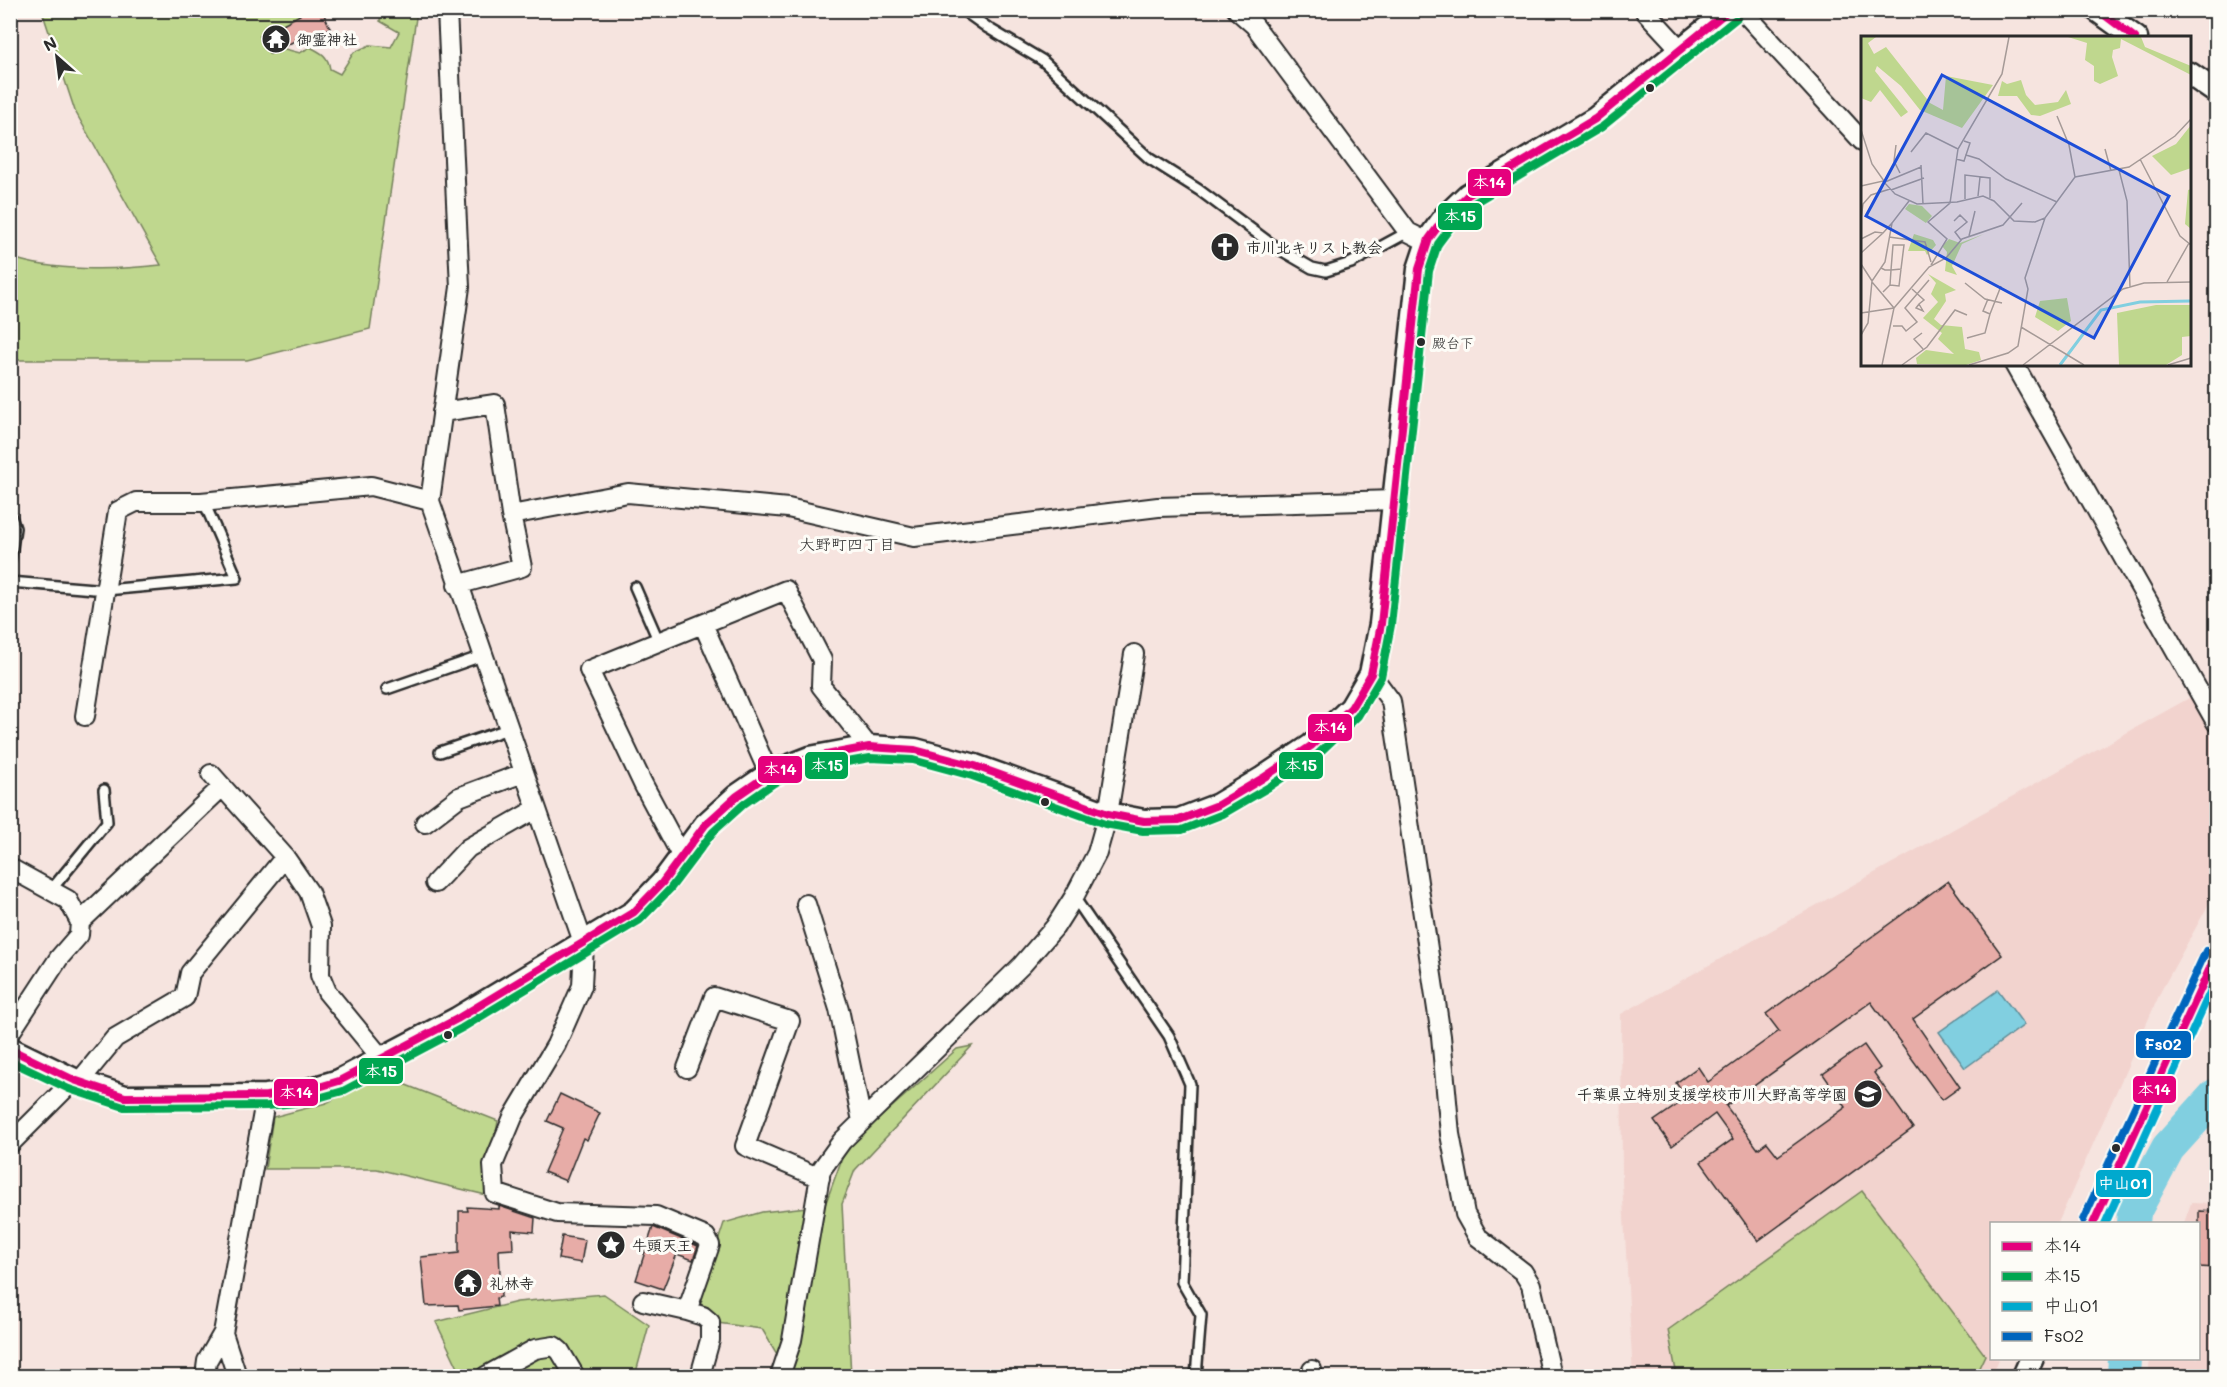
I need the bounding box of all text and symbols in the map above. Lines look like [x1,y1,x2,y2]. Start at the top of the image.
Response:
temple icon: 御霊神社 [260,23,292,55]
north arrow [27,27,87,87]
place label: 御霊神社 [297,29,357,49]
text: N [39,31,60,55]
inset map [1861,36,2191,366]
unlabelled marker [1644,82,1656,94]
line badge: 本14 [1467,168,1512,197]
text: 本14 [1472,171,1506,192]
line badge: 本15 [1437,202,1483,231]
text: 本15 [1444,205,1476,226]
church icon: 市川北キリスト教会 [1209,231,1241,263]
place label: 市川北キリスト教会 [1246,237,1382,257]
place label: 殿台下 [1432,333,1474,352]
marker: 殿台下 [1415,336,1427,348]
district label: 大野町四丁目 [799,533,895,554]
line badge: 本14 [1307,713,1353,742]
text: 本14 [1313,716,1347,737]
line badge: 本15 [804,751,849,780]
line badge: 本15 [1278,751,1324,780]
text: 本15 [811,754,843,775]
text: 本15 [1285,754,1317,775]
line badge: 本14 [757,755,803,784]
text: 本14 [763,758,797,779]
unlabelled marker [1039,796,1051,808]
unlabelled marker [442,1029,454,1041]
line badge: Fs02 [2135,1030,2192,1059]
text: Fs02 [2144,1033,2182,1054]
line badge: 本15 [358,1057,404,1085]
text: 本15 [365,1060,397,1081]
line badge: 本14 [2132,1075,2177,1104]
line badge: 本14 [273,1078,319,1107]
school or university icon: 千葉県立特別支援学校市川大野高等学園 [1852,1078,1884,1110]
text: 本14 [2137,1078,2171,1099]
text: 本14 [279,1081,313,1102]
place label: 千葉県立特別支援学校市川大野高等学園 [1577,1084,1847,1104]
unlabelled marker [2110,1142,2122,1154]
line badge: 中山01 [2095,1169,2152,1198]
text: 中山01 [2098,1172,2148,1193]
legend [1990,1222,2200,1360]
place icon: 牛頭天王 [595,1229,627,1261]
text: 本14 [2044,1233,2081,1257]
place label: 牛頭天王 [632,1235,692,1255]
text: 本15 [2044,1263,2081,1287]
temple icon: 礼林寺 [452,1267,484,1299]
place label: 礼林寺 [489,1273,534,1293]
text: 中山01 [2044,1293,2099,1317]
text: Fs02 [2044,1323,2084,1347]

